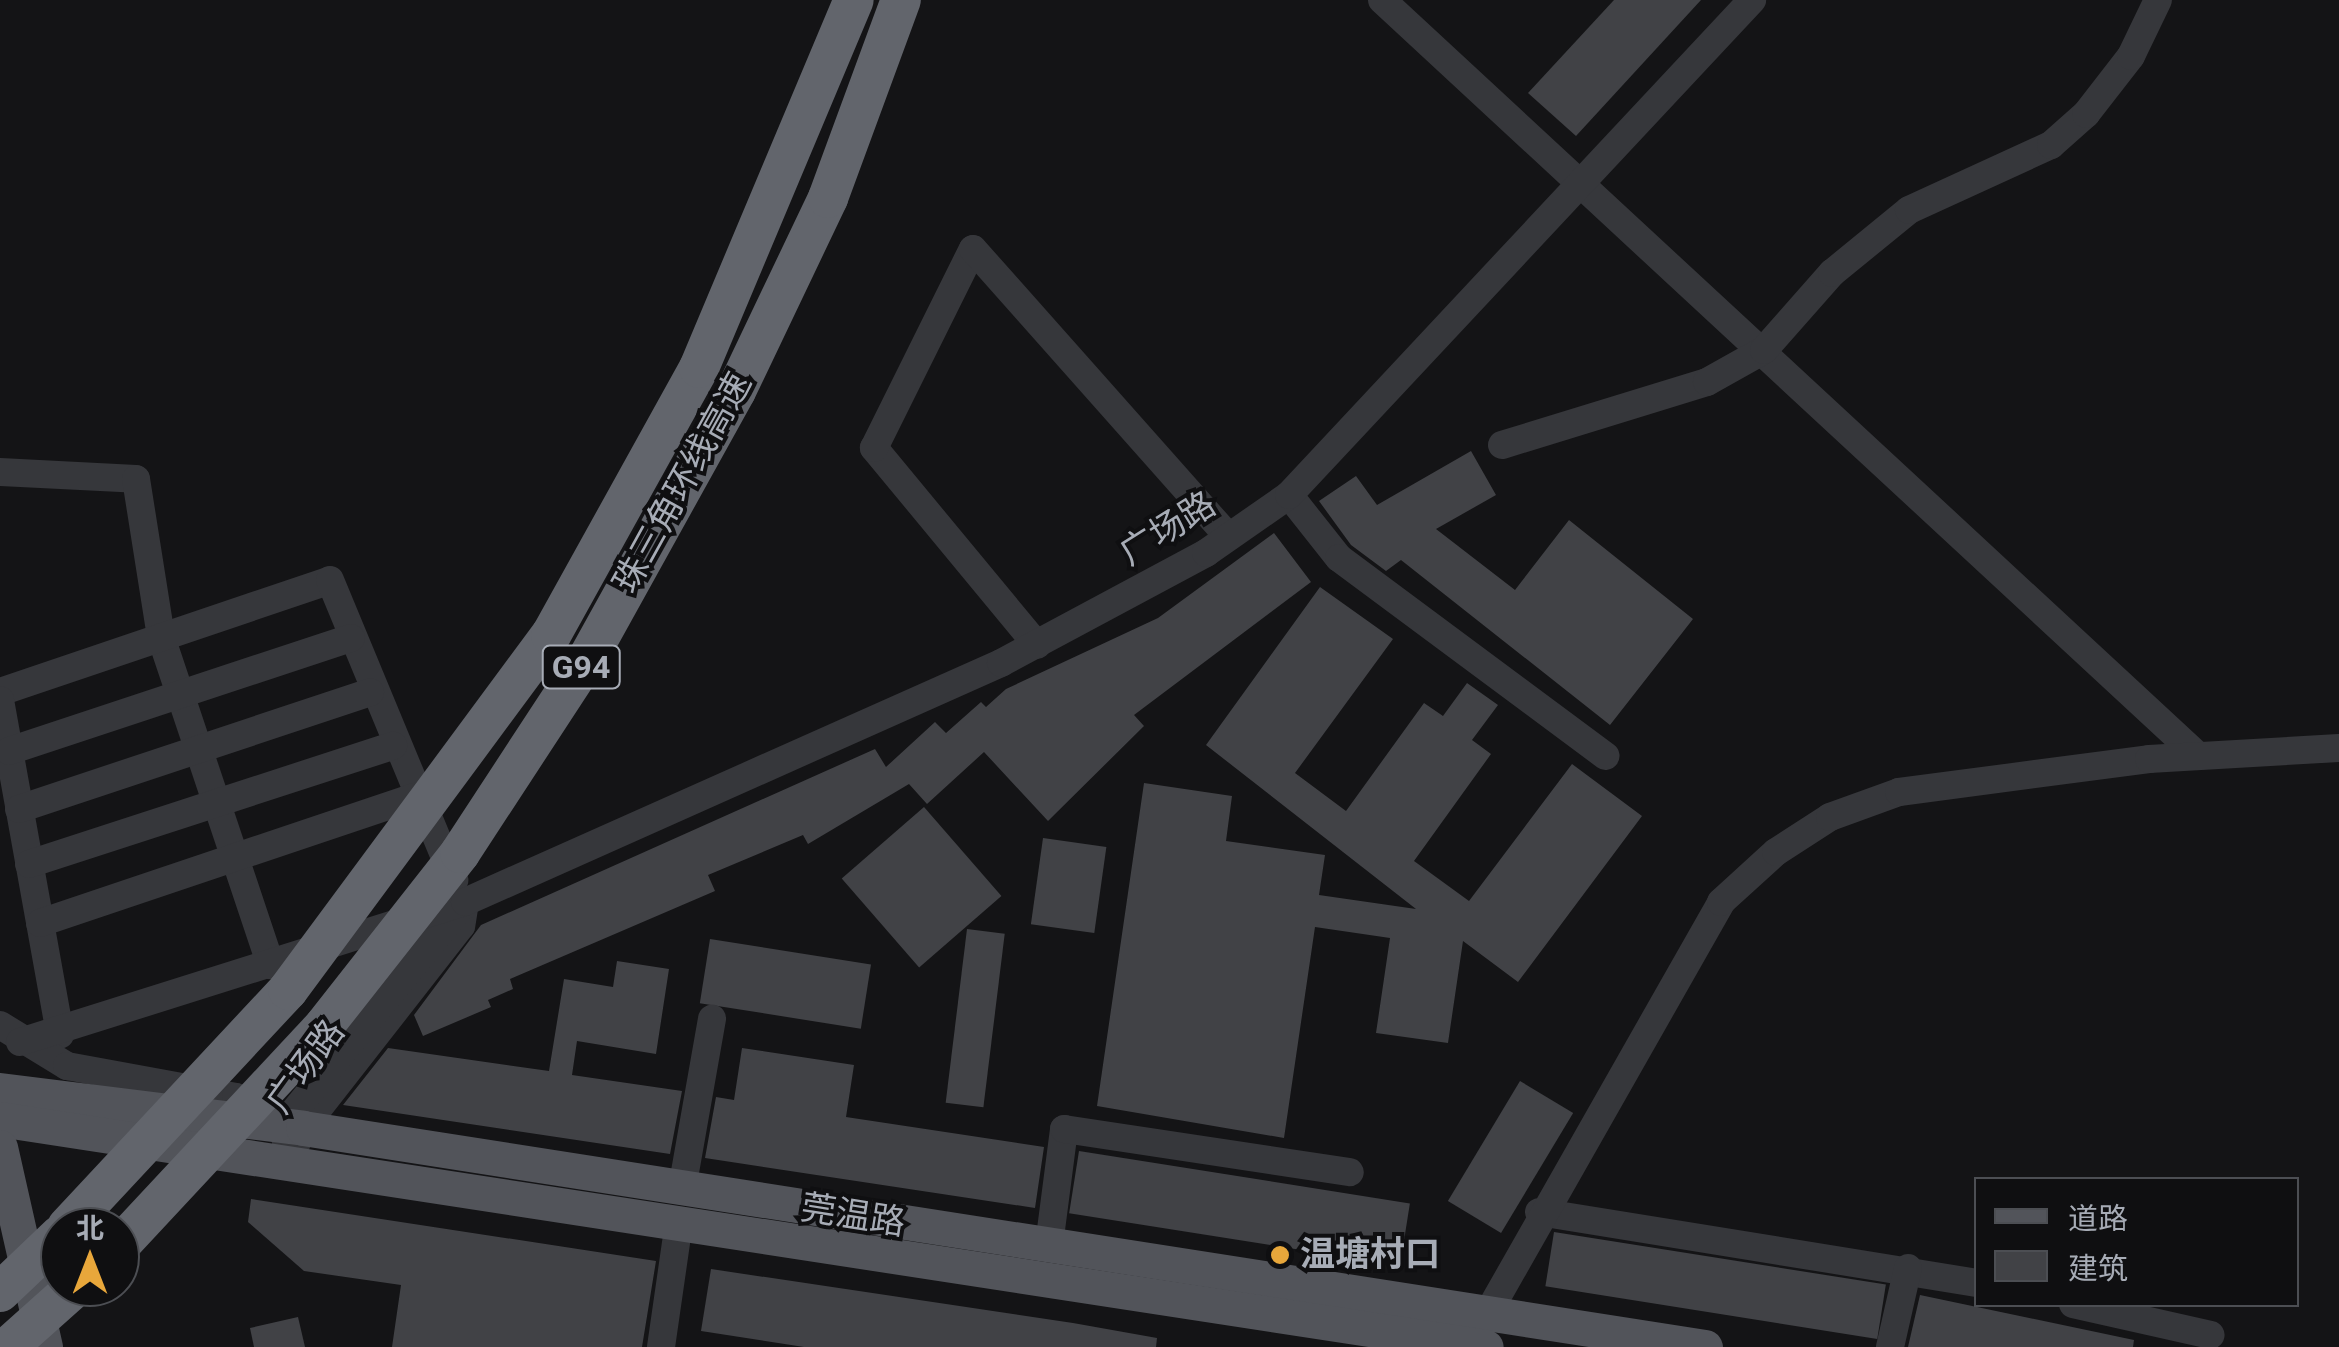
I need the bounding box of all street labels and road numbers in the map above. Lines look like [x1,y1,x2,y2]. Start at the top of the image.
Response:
street label: 珠三角环线高速 [605,366,761,600]
street label: 广场路 [1112,483,1224,575]
road number: G94 [541,640,621,694]
street label: 广场路 [258,1012,354,1122]
street label: 莞温路 [798,1187,908,1245]

